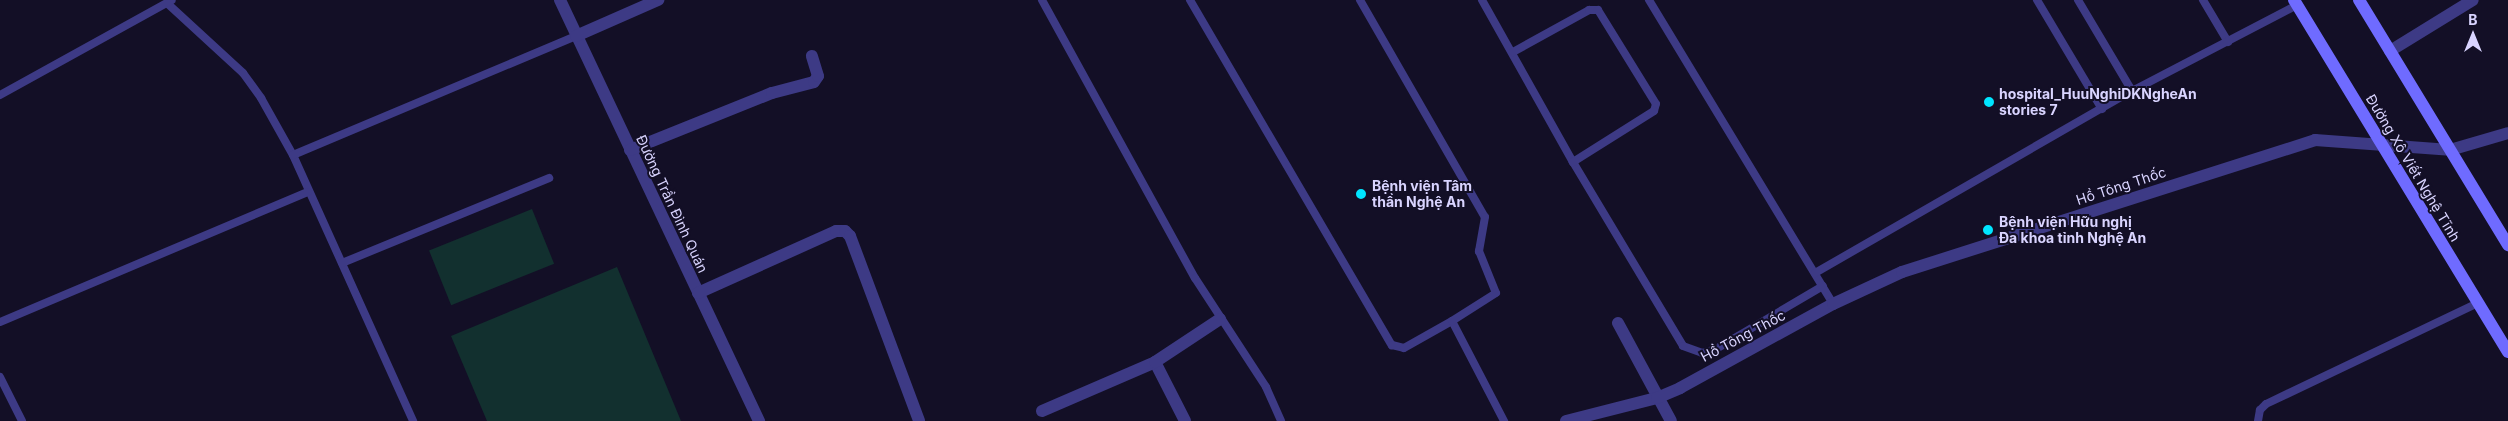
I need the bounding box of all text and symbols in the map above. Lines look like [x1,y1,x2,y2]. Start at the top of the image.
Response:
north arrow [2448,10,2498,60]
text: B [2468,11,2478,28]
place label: hospital_HuuNghiDKNgheAn stories 7 [1999,86,2197,118]
street label: Đường Xô Viết Nghệ Tĩnh [2362,91,2464,245]
marker: hospital_HuuNghiDKNgheAn stories 7 [1983,96,1995,108]
street label: Đường Trần Đình Quán [633,132,711,276]
street label: Hồ Tông Thốc [2074,164,2168,208]
place label: Bệnh viện Tâm thần Nghệ An [1372,178,1472,210]
marker: Bệnh viện Tâm thần Nghệ An [1354,187,1368,201]
place label: Bệnh viện Hữu nghị Đa khoa tỉnh Nghệ An [1999,214,2146,246]
marker: Bệnh viện Hữu nghị Đa khoa tỉnh Nghệ An [1981,223,1995,237]
street label: Hồ Tông Thốc [1698,307,1788,365]

